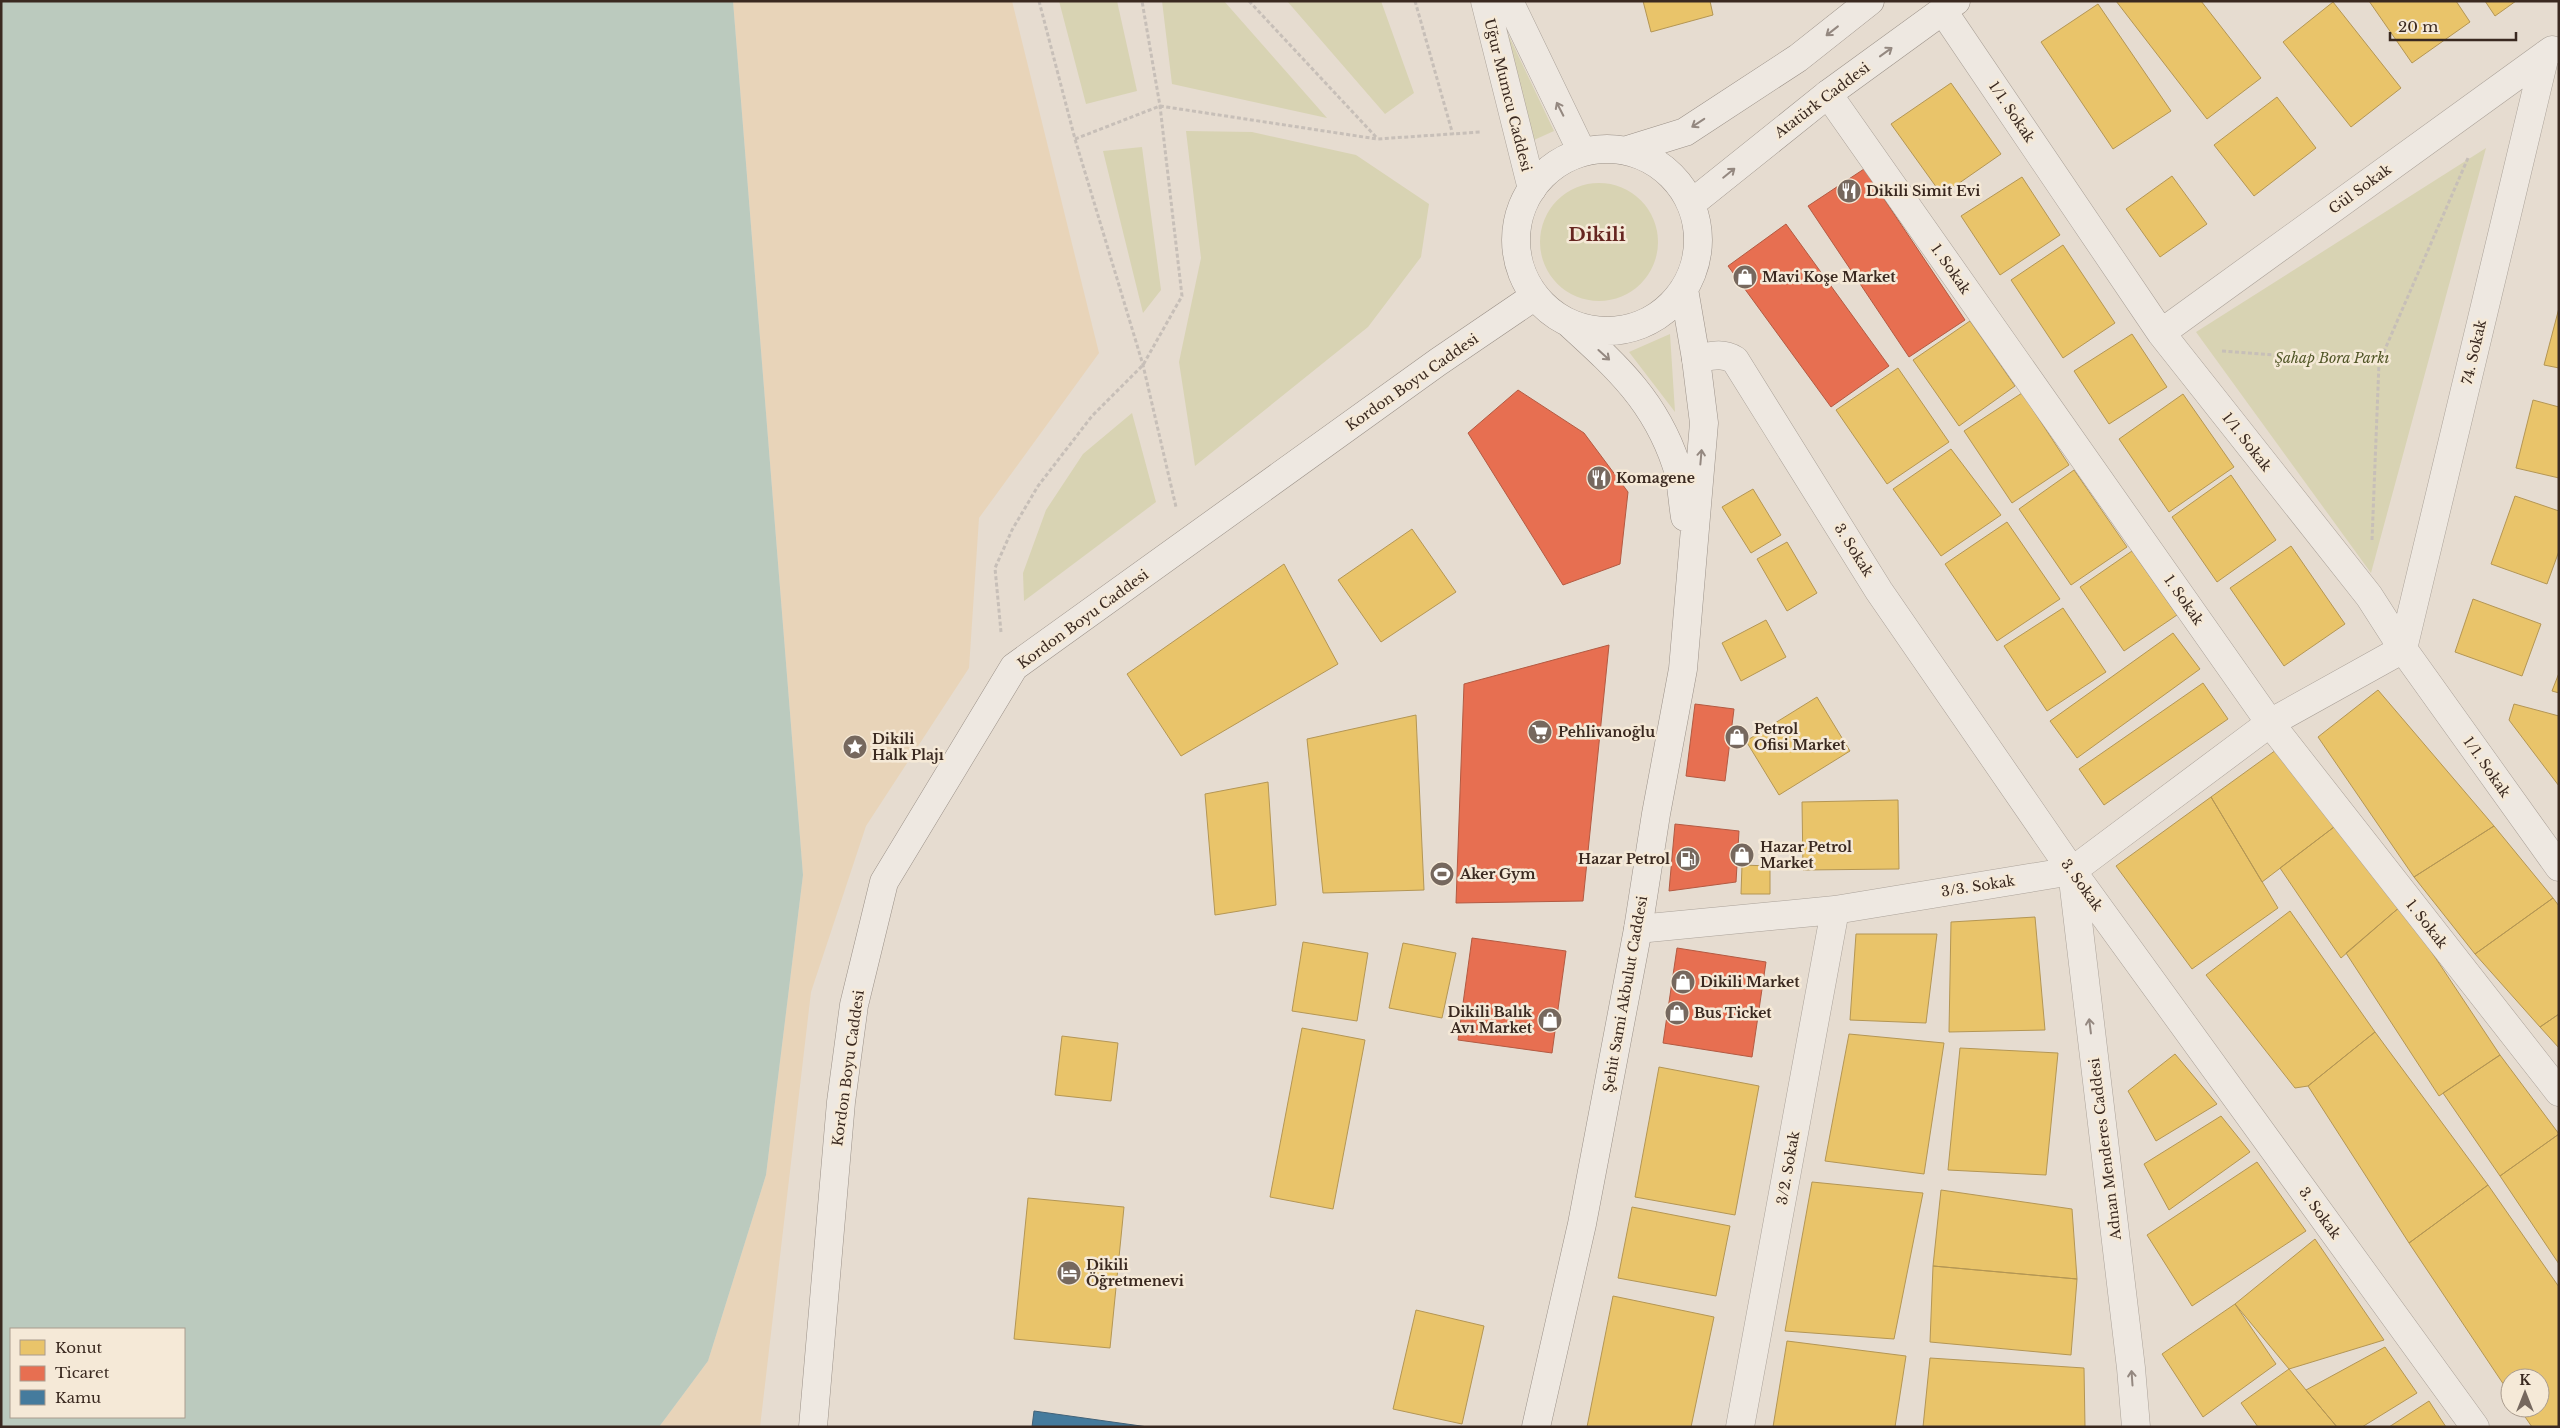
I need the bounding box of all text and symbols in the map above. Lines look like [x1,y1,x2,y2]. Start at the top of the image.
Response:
scale bar [2390,10,2516,42]
street label: Uğur Mumcu Caddesi [1480,17,1536,174]
text: 20 m [2398,17,2438,36]
one-way arrow [1826,26,1839,37]
one-way arrow [1879,47,1893,57]
street label: Atatürk Caddesi [1770,58,1873,142]
street label: 1/1. Sokak [1985,78,2039,146]
one-way arrow [1555,101,1565,116]
one-way arrow [1692,119,1706,129]
street label: Gül Sokak [2325,160,2395,218]
one-way arrow [1723,167,1736,178]
restaurant icon: Dikili Simit Evi [1836,178,1862,204]
place label: Dikili Simit Evi [1866,182,1980,200]
district label: Dikili [1568,223,1626,246]
street label: 1. Sokak [1927,240,1975,298]
shop icon: Mavi Koşe Market [1732,264,1758,290]
place label: Mavi Koşe Market [1762,268,1896,286]
street label: 74. Sokak [2458,318,2490,386]
street label: Kordon Boyu Caddesi [1342,329,1482,435]
one-way arrow [1598,349,1611,361]
park label: Şahap Bora Parkı [2275,349,2389,367]
street label: 1/1. Sokak [2218,409,2276,475]
one-way arrow [1696,449,1705,465]
restaurant icon: Komagene [1586,465,1612,491]
place label: Komagene [1616,469,1695,487]
street label: 3. Sokak [1831,520,1878,580]
street label: Kordon Boyu Caddesi [1014,565,1152,673]
street label: 1. Sokak [2160,571,2208,629]
supermarket icon: Pehlivanoğlu [1527,719,1553,745]
place label: Petrol Ofisi Market [1754,720,1846,754]
place label: Pehlivanoğlu [1558,723,1655,741]
shop icon: Petrol Ofisi Market [1724,724,1750,750]
place label: Dikili Halk Plajı [872,730,944,764]
street label: 1/1. Sokak [2460,733,2515,801]
place icon: Dikili Halk Plajı [842,734,868,760]
place label: Hazar Petrol Market [1760,838,1852,872]
shop icon: Hazar Petrol Market [1729,842,1755,868]
fuel station icon: Hazar Petrol [1675,846,1701,872]
place label: Hazar Petrol [1578,850,1670,868]
street label: 3. Sokak [2057,856,2107,915]
sports icon: Aker Gym [1429,861,1455,887]
place label: Aker Gym [1459,865,1536,883]
street label: 3/3. Sokak [1940,871,2017,901]
street label: Şehit Sami Akbulut Caddesi [1599,894,1651,1094]
street label: 1. Sokak [2402,896,2452,952]
shop icon: Dikili Market [1670,969,1696,995]
place label: Dikili Market [1700,973,1800,991]
street label: Kordon Boyu Caddesi [828,989,868,1147]
shop icon: Bus Ticket [1664,1000,1690,1026]
place label: Dikili Balık Avı Market [1447,1003,1533,1037]
place label: Bus Ticket [1694,1004,1772,1022]
shop icon: Dikili Balık Avı Market [1537,1007,1563,1033]
one-way arrow [2085,1018,2095,1034]
street label: Adnan Menderes Caddesi [2085,1057,2125,1242]
street label: 3/2. Sokak [1773,1129,1803,1206]
street label: 3. Sokak [2295,1184,2345,1243]
place label: Dikili Öğretmenevi [1086,1256,1184,1290]
hotel icon: Dikili Öğretmenevi [1056,1260,1082,1286]
legend [10,1328,185,1418]
text: Konut [55,1338,102,1357]
text: Ticaret [55,1363,110,1382]
north arrow [2500,1368,2550,1418]
one-way arrow [2127,1370,2137,1386]
text: K [2519,1371,2531,1389]
text: Kamu [55,1388,101,1407]

